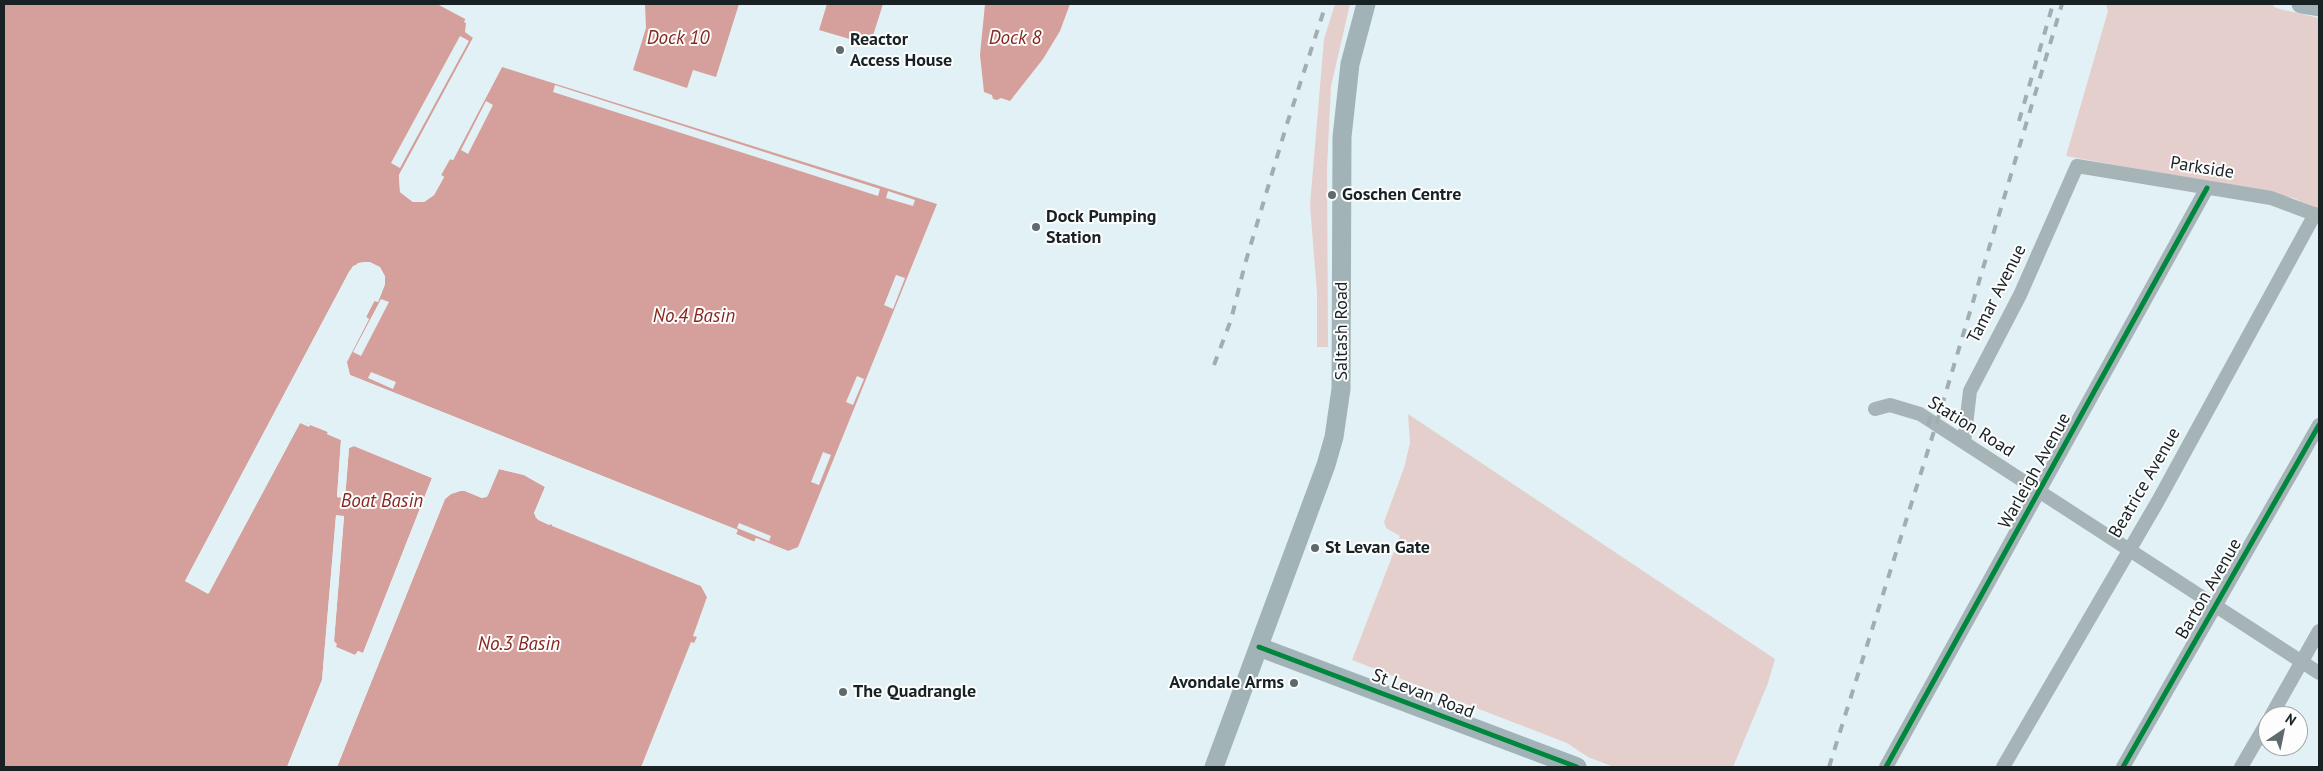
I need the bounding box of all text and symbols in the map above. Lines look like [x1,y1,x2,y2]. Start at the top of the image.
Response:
water label: Dock 10 [647,28,709,50]
water label: Dock 8 [989,28,1041,50]
place label: Reactor Access House [850,29,952,72]
marker: Reactor Access House [834,44,846,56]
street label: Parkside [2169,152,2235,184]
place label: Goschen Centre [1342,184,1461,206]
marker: Goschen Centre [1326,189,1338,201]
place label: Dock Pumping Station [1046,206,1156,248]
marker: Dock Pumping Station [1030,221,1042,233]
street label: Tamar Avenue [1963,241,2031,347]
street label: Saltash Road [1331,281,1353,381]
water label: No.4 Basin [653,306,735,328]
street label: Station Road [1924,392,2018,462]
street label: Warleigh Avenue [1994,409,2076,533]
street label: Beatrice Avenue [2105,424,2185,542]
water label: Boat Basin [341,491,423,513]
street label: Barton Avenue [2172,535,2246,643]
place label: St Levan Gate [1325,537,1430,559]
marker: St Levan Gate [1309,542,1321,554]
water label: No.3 Basin [478,634,560,656]
street label: St Levan Road [1369,665,1477,723]
place label: Avondale Arms [1169,672,1284,694]
marker: Avondale Arms [1288,677,1300,689]
place label: The Quadrangle [853,681,976,703]
marker: The Quadrangle [837,686,849,698]
north arrow [2258,706,2308,756]
text: N [2282,709,2300,729]

